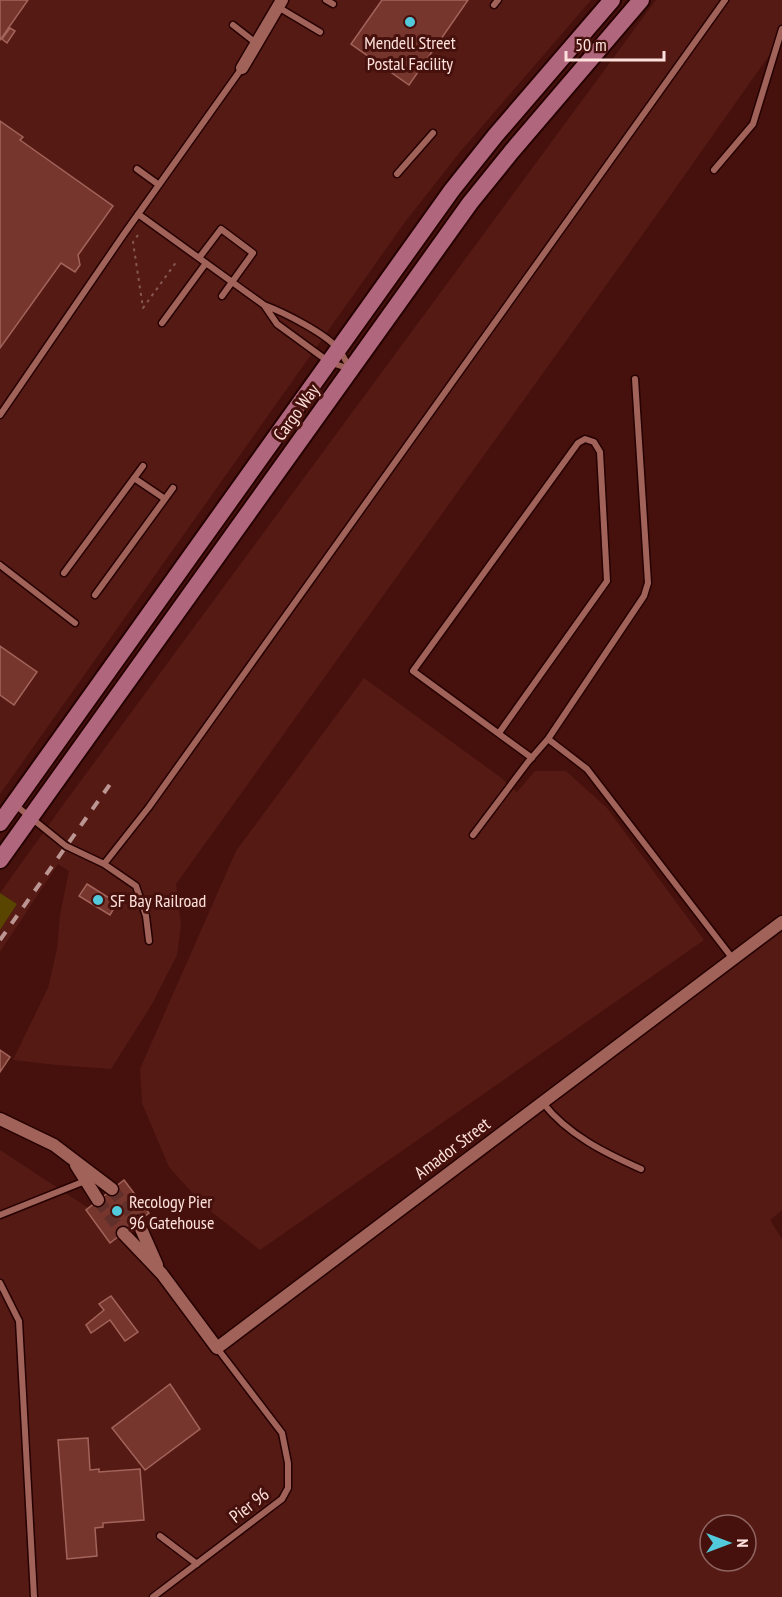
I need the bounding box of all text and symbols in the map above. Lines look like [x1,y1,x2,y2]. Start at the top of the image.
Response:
marker: Mendell Street Postal Facility [403,15,417,29]
scale bar [566,24,664,62]
place label: Mendell Street Postal Facility [364,31,456,75]
text: 50 m [575,33,607,56]
street label: Cargo Way [268,379,324,445]
place label: SF Bay Railroad [110,889,206,912]
marker: SF Bay Railroad [91,893,105,907]
street label: Amador Street [410,1112,495,1184]
place label: Recology Pier 96 Gatehouse [129,1190,214,1234]
marker: Recology Pier 96 Gatehouse [110,1204,124,1218]
street label: Pier 96 [224,1482,274,1528]
north arrow [698,1513,758,1573]
text: N [733,1539,753,1547]

